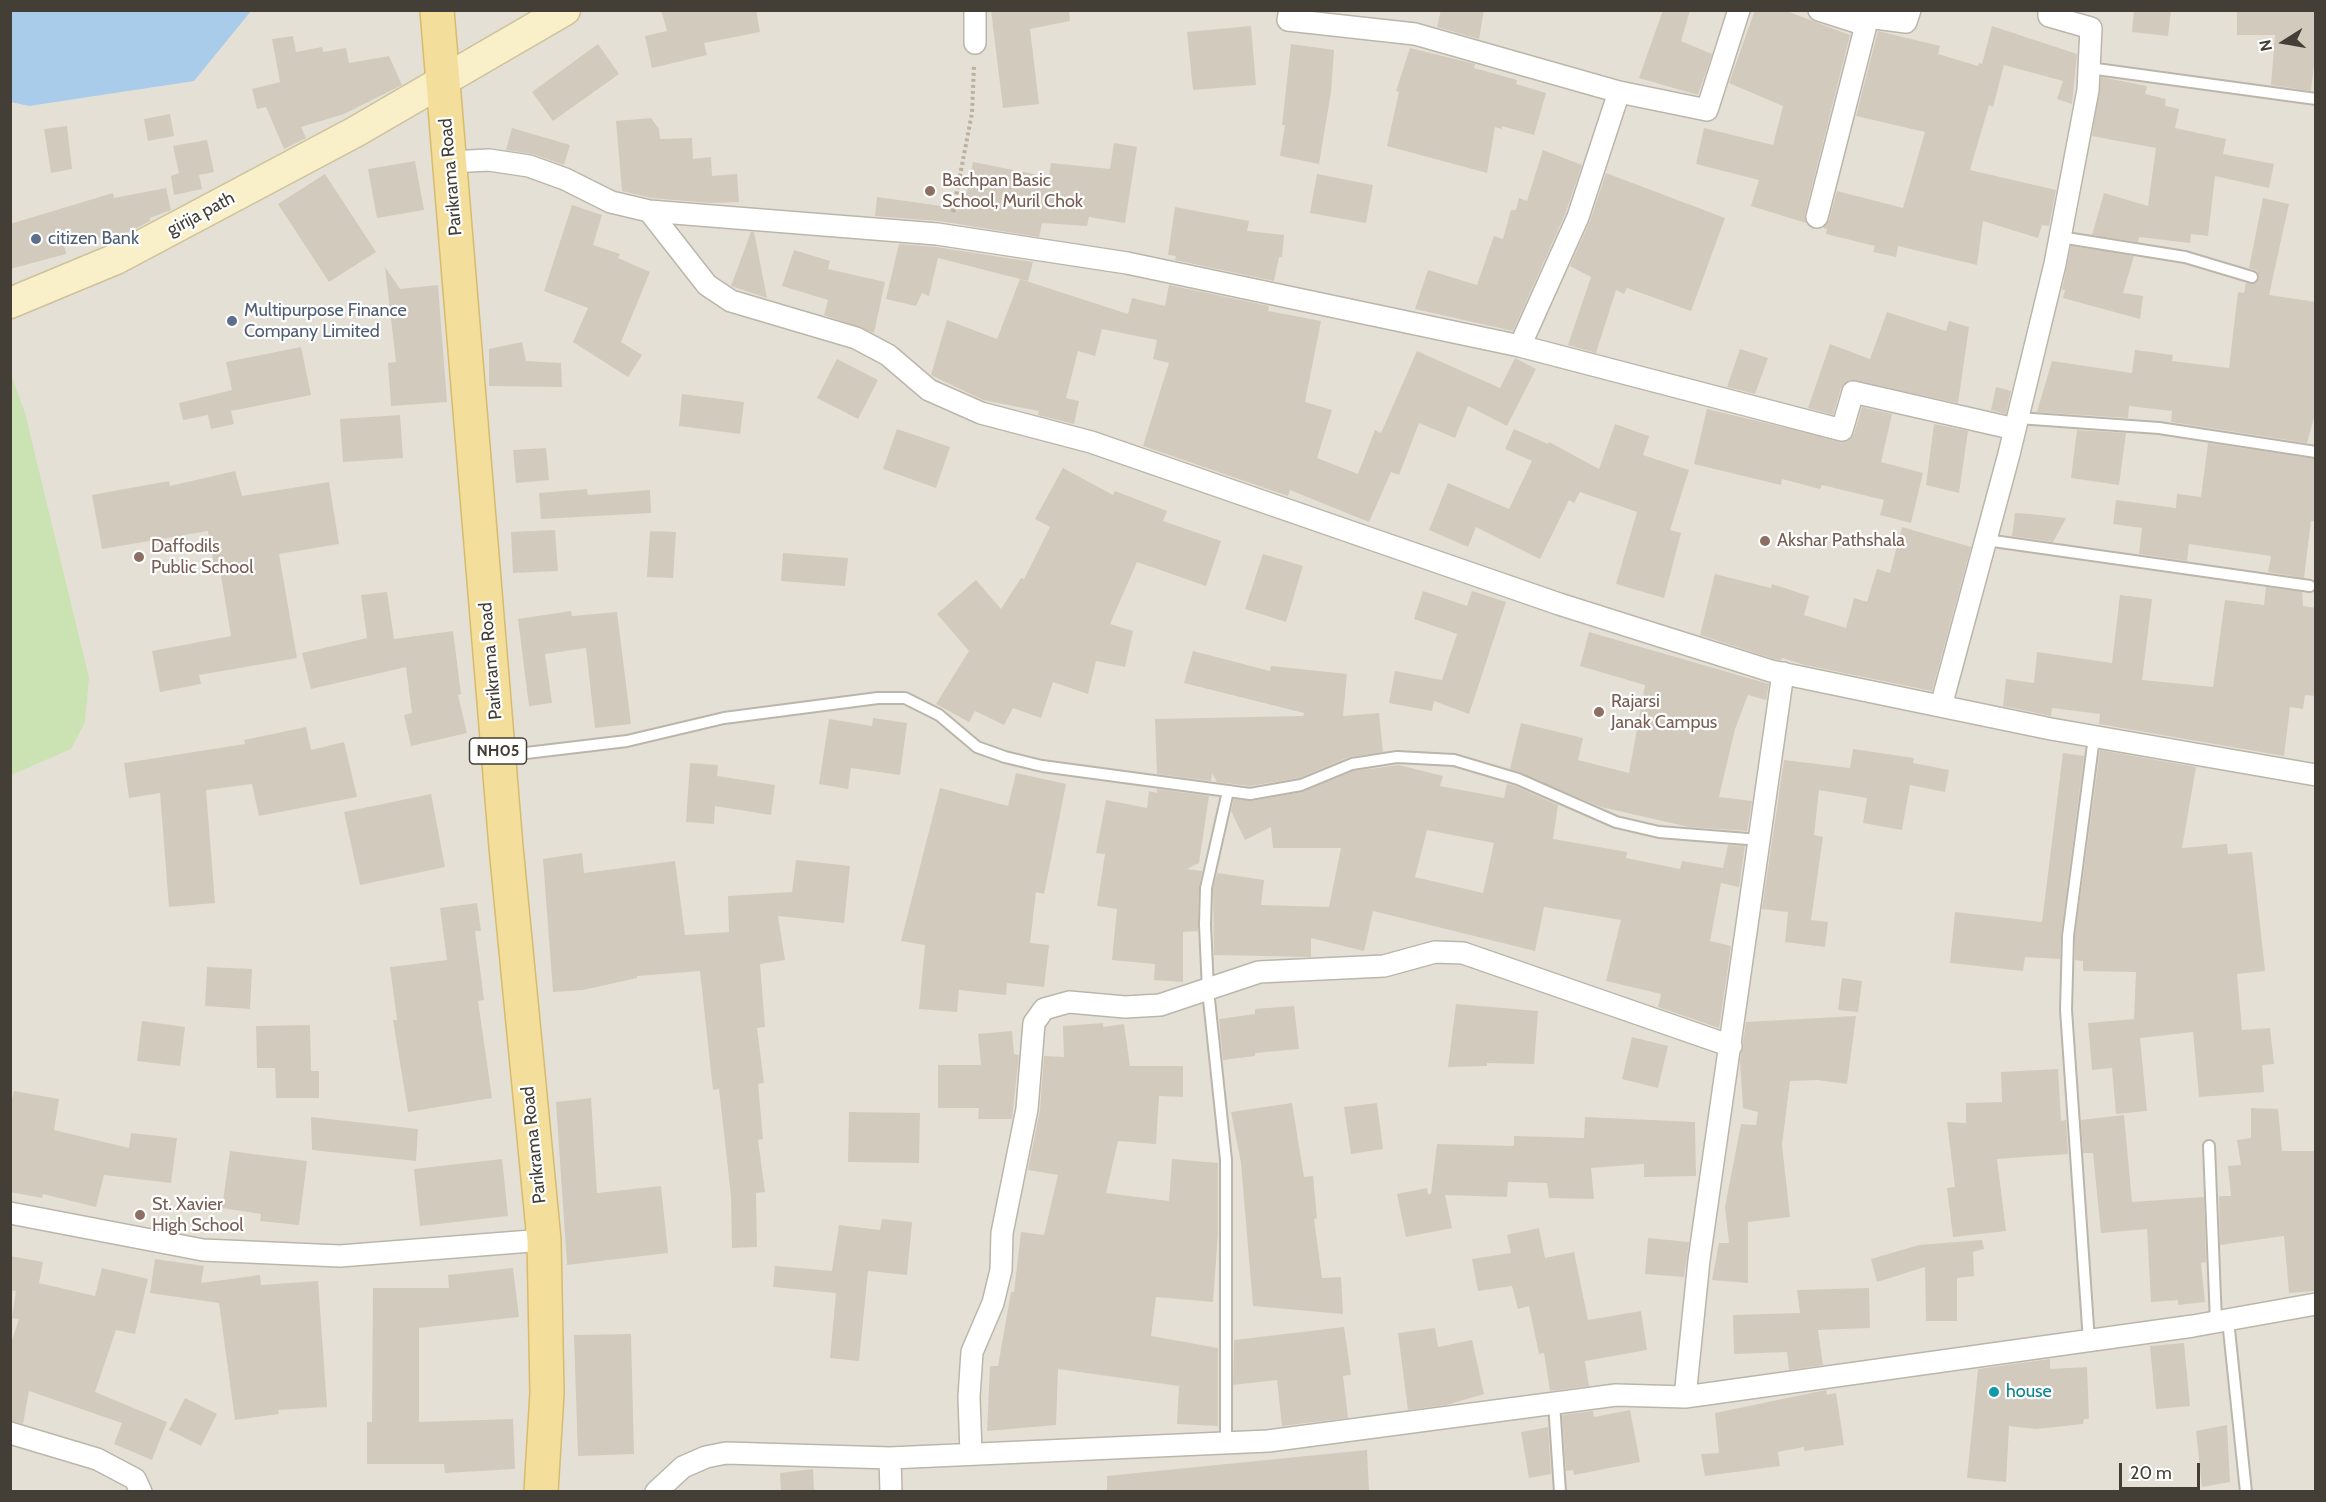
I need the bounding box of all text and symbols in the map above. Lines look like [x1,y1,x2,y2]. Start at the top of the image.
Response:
north arrow [2254,12,2314,72]
text: N [2255,38,2276,53]
street label: Parikrama Road [435,117,467,237]
place label: Bachpan Basic School, Muril Chok [942,170,1083,213]
marker: Bachpan Basic School, Muril Chok [923,184,937,198]
street label: girija path [164,187,238,241]
place label: citizen Bank [48,228,139,250]
marker: citizen Bank [29,232,43,246]
place label: Multipurpose Finance Company Limited [244,300,407,342]
marker: Multipurpose Finance Company Limited [225,314,239,328]
place label: Akshar Pathshala [1777,530,1905,552]
marker: Akshar Pathshala [1758,534,1772,548]
place label: Daffodils Public School [151,536,253,578]
marker: Daffodils Public School [132,550,146,564]
street label: Parikrama Road [475,601,507,721]
place label: Rajarsi Janak Campus [1611,691,1717,734]
marker: Rajarsi Janak Campus [1592,705,1606,719]
road number: NH05 [470,738,526,764]
street label: Parikrama Road [517,1085,551,1205]
place label: St. Xavier High School [152,1194,244,1236]
marker: St. Xavier High School [133,1208,147,1222]
place label: house [2006,1381,2052,1403]
marker: house [1987,1385,2001,1399]
scale bar [2122,1451,2203,1489]
text: 20 m [2130,1462,2172,1484]

